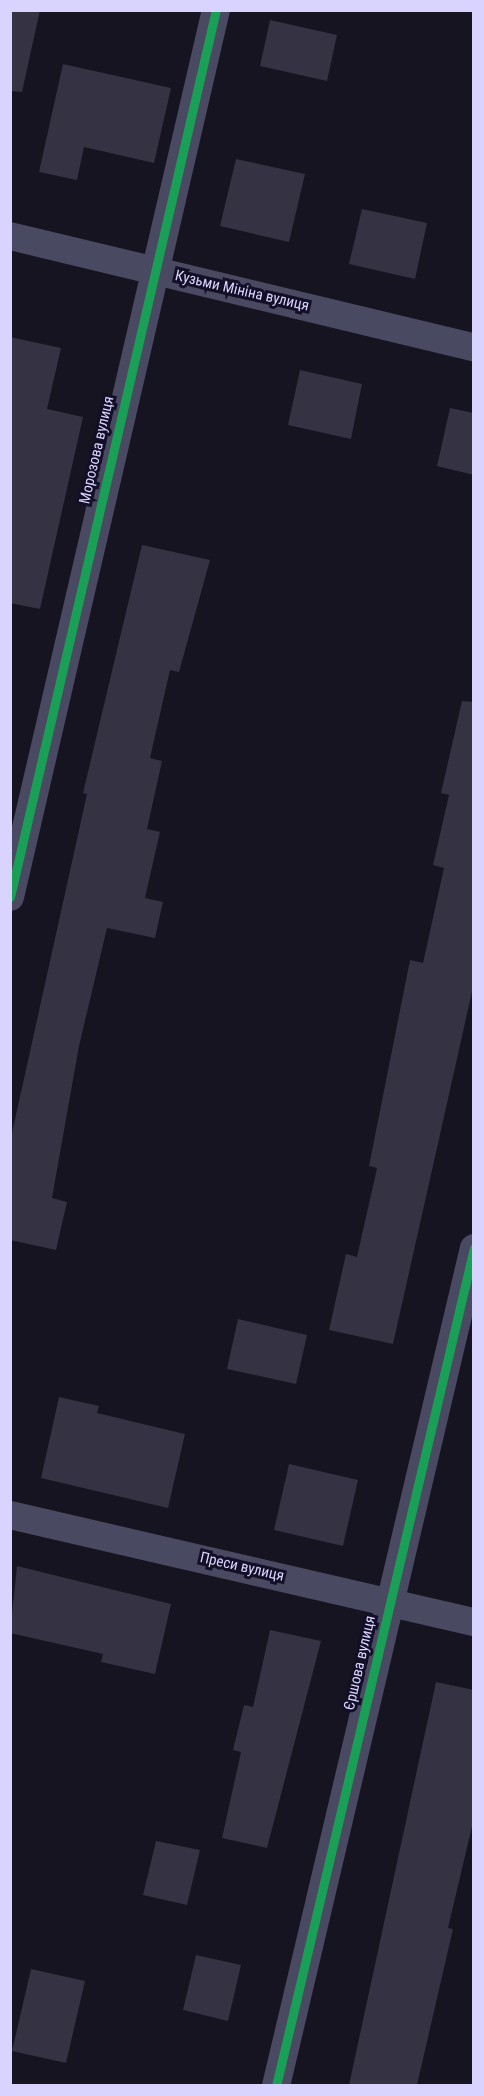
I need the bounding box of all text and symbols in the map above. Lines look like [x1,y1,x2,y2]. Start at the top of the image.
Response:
street label: Кузьми Мініна вулиця [173,267,311,315]
street label: Морозова вулиця [76,394,118,506]
street label: Преси вулиця [198,1549,286,1585]
street label: Єршова вулиця [340,1614,380,1712]

